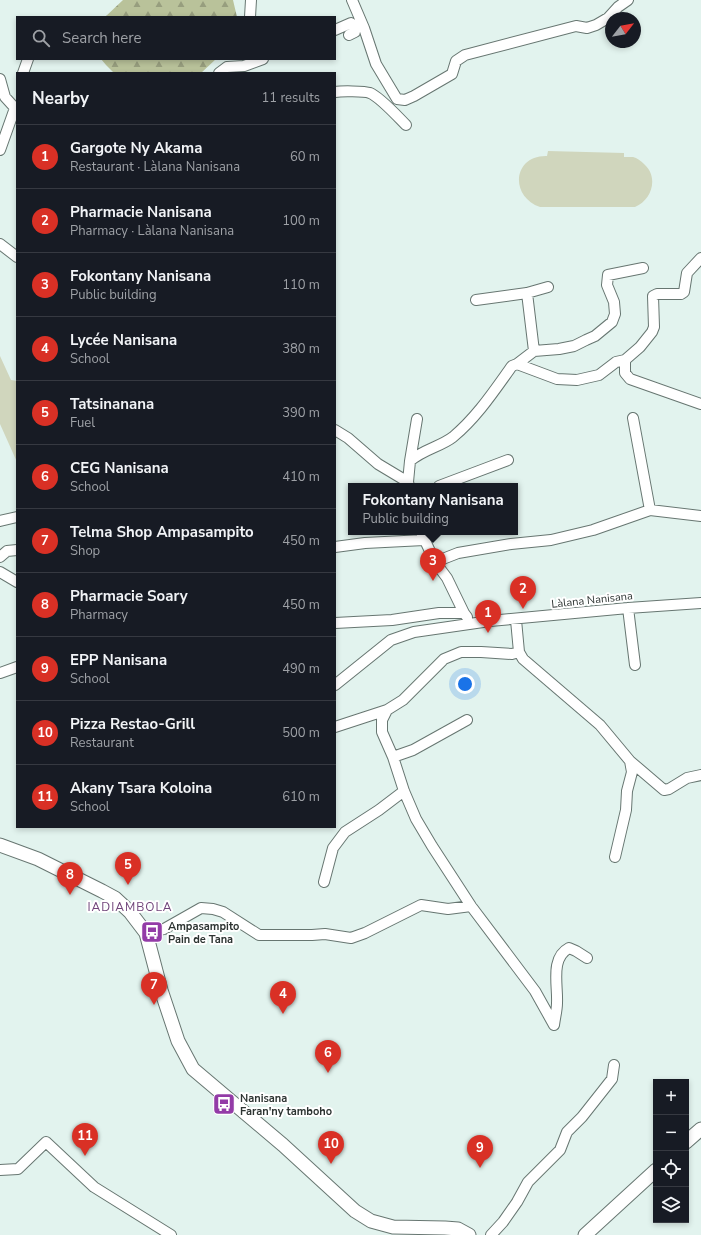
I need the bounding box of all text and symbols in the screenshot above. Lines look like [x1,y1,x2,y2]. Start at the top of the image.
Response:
north arrow [605,12,641,48]
search box [16,16,336,60]
icon: search [30,27,52,49]
text: Search here [62,28,142,48]
text: Nearby [32,87,89,110]
text: 11 results [261,89,320,107]
text: Gargote Ny Akama [70,138,202,158]
text: 1 [41,148,49,166]
text: 60 m [290,148,320,166]
text: Restaurant · Làlana Nanisana [70,158,240,176]
text: Pharmacie Nanisana [70,202,212,222]
text: 2 [41,212,49,230]
text: 100 m [282,212,320,230]
text: Pharmacy · Làlana Nanisana [70,222,234,240]
text: Fokontany Nanisana [70,266,211,286]
text: 3 [41,276,49,294]
text: 110 m [282,276,320,294]
text: Public building [70,286,157,304]
text: Lycée Nanisana [70,330,177,350]
text: 4 [41,340,49,358]
text: 380 m [282,340,320,358]
text: School [70,350,110,368]
text: Tatsinanana [70,394,154,414]
text: 5 [41,404,49,422]
text: 390 m [282,404,320,422]
text: Fuel [70,414,95,432]
text: CEG Nanisana [70,458,169,478]
text: 6 [41,468,49,486]
text: 410 m [282,468,320,486]
text: School [70,478,110,496]
popup [348,483,518,535]
text: Fokontany Nanisana [362,490,504,510]
text: Public building [362,510,449,528]
text: Telma Shop Ampasampito [70,522,254,542]
text: 7 [41,532,49,550]
text: 450 m [282,532,320,550]
text: Shop [70,542,100,560]
pin: 3 [420,548,446,581]
pin: 2 [510,576,536,609]
text: Pharmacie Soary [70,586,188,606]
street label: Làlana Nanisana [551,588,634,612]
text: 8 [41,596,49,614]
text: 450 m [282,596,320,614]
pin: 1 [475,600,501,633]
text: Pharmacy [70,606,128,624]
text: EPP Nanisana [70,650,167,670]
text: 9 [41,660,49,678]
text: 490 m [282,660,320,678]
text: School [70,670,110,688]
your location [455,674,475,694]
text: Pizza Restao-Grill [70,714,195,734]
text: 10 [37,724,53,742]
text: 500 m [282,724,320,742]
text: Restaurant [70,734,134,752]
text: Akany Tsara Koloina [70,778,212,798]
text: 11 [37,788,53,806]
text: 610 m [282,788,320,806]
text: School [70,798,110,816]
pin: 5 [115,852,141,885]
pin: 8 [57,862,83,895]
district label: IADIAMBOLA [87,899,173,915]
bus stop icon: Ampasampito Pain de Tana [139,919,165,945]
place label: Ampasampito Pain de Tana [168,919,239,947]
pin: 7 [141,972,167,1005]
pin: 4 [270,981,296,1014]
pin: 6 [315,1040,341,1073]
map controls [653,1079,689,1223]
button: + [653,1079,689,1115]
bus stop icon: Nanisana Faran'ny tamboho [211,1091,237,1117]
place label: Nanisana Faran'ny tamboho [240,1091,332,1119]
button: − [653,1115,689,1151]
pin: 11 [72,1123,98,1156]
pin: 10 [318,1131,344,1164]
pin: 9 [467,1135,493,1168]
button: locate [653,1151,689,1187]
button: layers [653,1187,689,1223]

